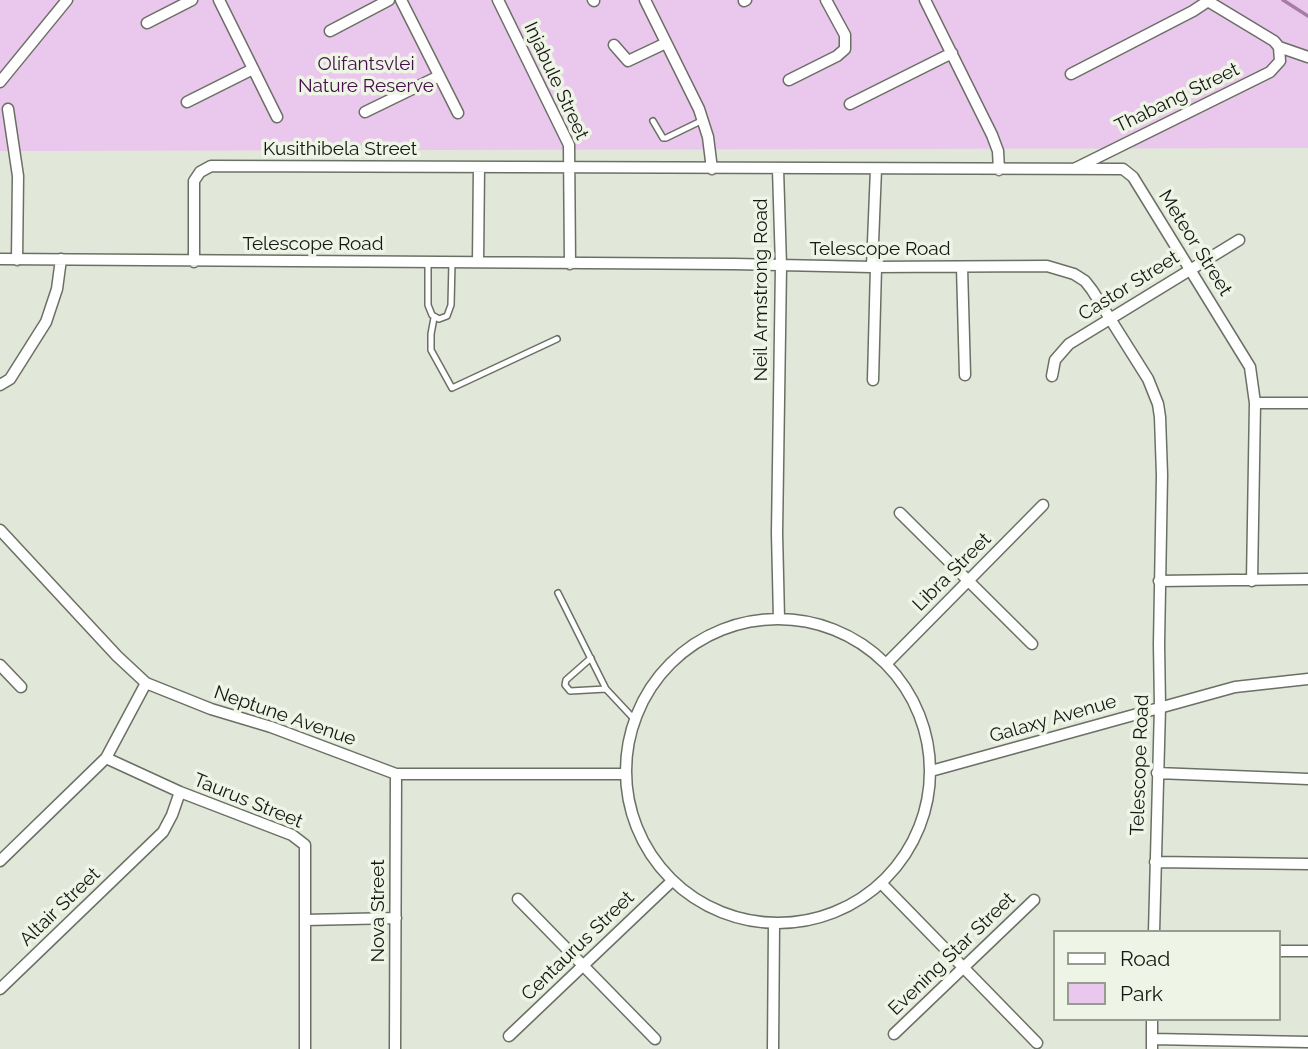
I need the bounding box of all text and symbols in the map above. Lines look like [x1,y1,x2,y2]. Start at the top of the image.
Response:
street label: Injabule Street [519,19,593,143]
park label: Olifantsvlei Nature Reserve [298,53,434,97]
street label: Thabang Street [1111,58,1243,138]
street label: Kusithibela Street [263,138,417,160]
street label: Meteor Street [1153,186,1237,300]
street label: Neil Armstrong Road [750,198,772,382]
street label: Telescope Road [242,233,384,255]
street label: Telescope Road [809,238,951,260]
street label: Castor Street [1075,246,1183,326]
street label: Libra Street [908,528,996,616]
street label: Neptune Avenue [211,681,359,751]
street label: Galaxy Avenue [987,690,1119,748]
street label: Telescope Road [1126,694,1154,836]
street label: Taurus Street [190,769,306,833]
street label: Nova Street [367,859,389,963]
street label: Altair Street [15,863,105,951]
street label: Centaurus Street [517,886,639,1006]
street label: Evening Star Street [884,888,1020,1020]
legend [1052,930,1280,1021]
text: Road [1120,946,1170,971]
text: Park [1120,981,1163,1006]

